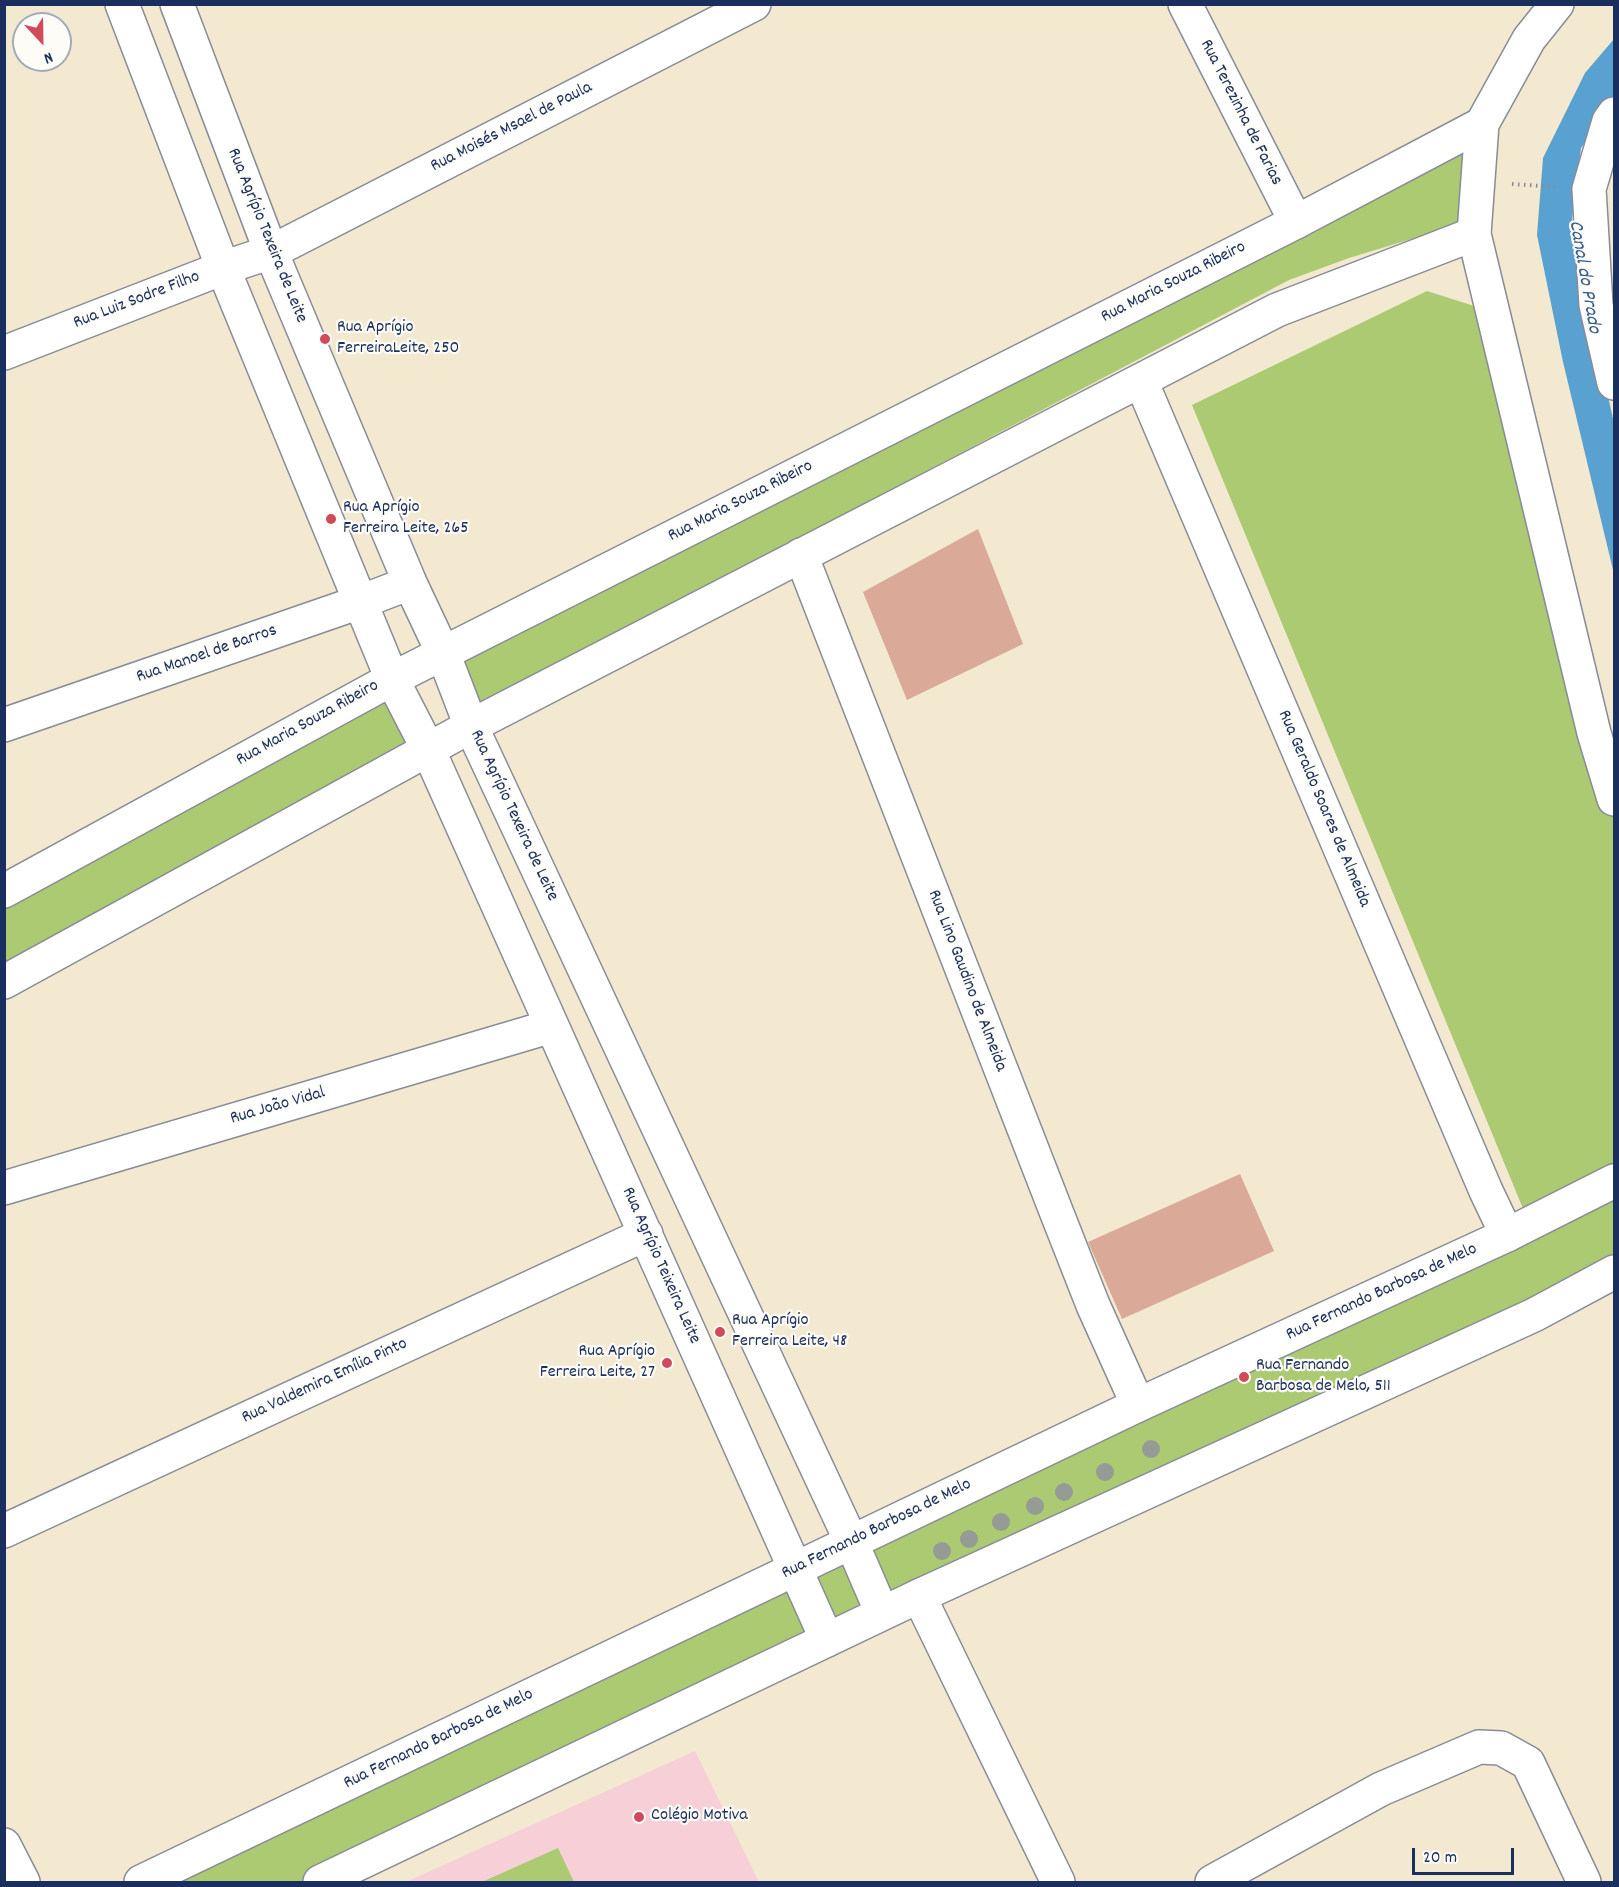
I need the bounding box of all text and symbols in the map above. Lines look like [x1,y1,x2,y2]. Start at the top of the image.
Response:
north arrow [12,12,72,72]
street label: Rua Terezinha de Farias [1194,36,1286,190]
text: N [40,45,56,69]
street label: Rua Moisés Msael de Paula [428,78,596,178]
street label: Rua Agrípio Texeira de Leite [221,146,311,326]
water label: Canal do Prado [1561,219,1605,335]
street label: Rua Maria Souza Ribeiro [1098,237,1250,329]
street label: Rua Luiz Sodre Filho [71,267,203,335]
place label: Rua Aprígio FerreiraLeite, 250 [337,318,459,360]
marker: Rua Aprígio FerreiraLeite, 250 [318,332,332,346]
street label: Rua Maria Souza Ribeiro [665,456,817,548]
place label: Rua Aprígio Ferreira Leite, 265 [343,498,468,540]
marker: Rua Aprígio Ferreira Leite, 265 [324,512,338,526]
street label: Rua Manoel de Barros [134,621,280,689]
street label: Rua Maria Souza Ribeiro [233,676,383,772]
street label: Rua Geraldo Soares de Almeida [1272,707,1374,911]
street label: Rua Agrípio Texeira de Leite [464,727,562,905]
street label: Rua Lino Gaudino de Almeida [921,887,1011,1075]
street label: Rua João Vidal [228,1083,328,1131]
street label: Rua Agrípio Teixeira Leite [616,1184,704,1348]
street label: Rua Fernando Barbosa de Melo [1283,1239,1481,1347]
place label: Rua Aprígio Ferreira Leite, 48 [732,1311,847,1354]
marker: Rua Aprígio Ferreira Leite, 48 [713,1325,727,1339]
street label: Rua Valdemira Emília Pinto [239,1334,411,1430]
place label: Rua Aprígio Ferreira Leite, 27 [540,1342,655,1384]
marker: Rua Aprígio Ferreira Leite, 27 [660,1356,674,1370]
place label: Rua Fernando Barbosa de Melo, 511 [1256,1356,1391,1398]
marker: Rua Fernando Barbosa de Melo, 511 [1237,1370,1251,1384]
street label: Rua Fernando Barbosa de Melo [779,1475,975,1585]
street label: Rua Fernando Barbosa de Melo [341,1685,537,1795]
place label: Colégio Motiva [651,1806,748,1828]
marker: Colégio Motiva [632,1810,646,1824]
scale bar [1415,1836,1517,1874]
text: 20 m [1423,1846,1457,1871]

